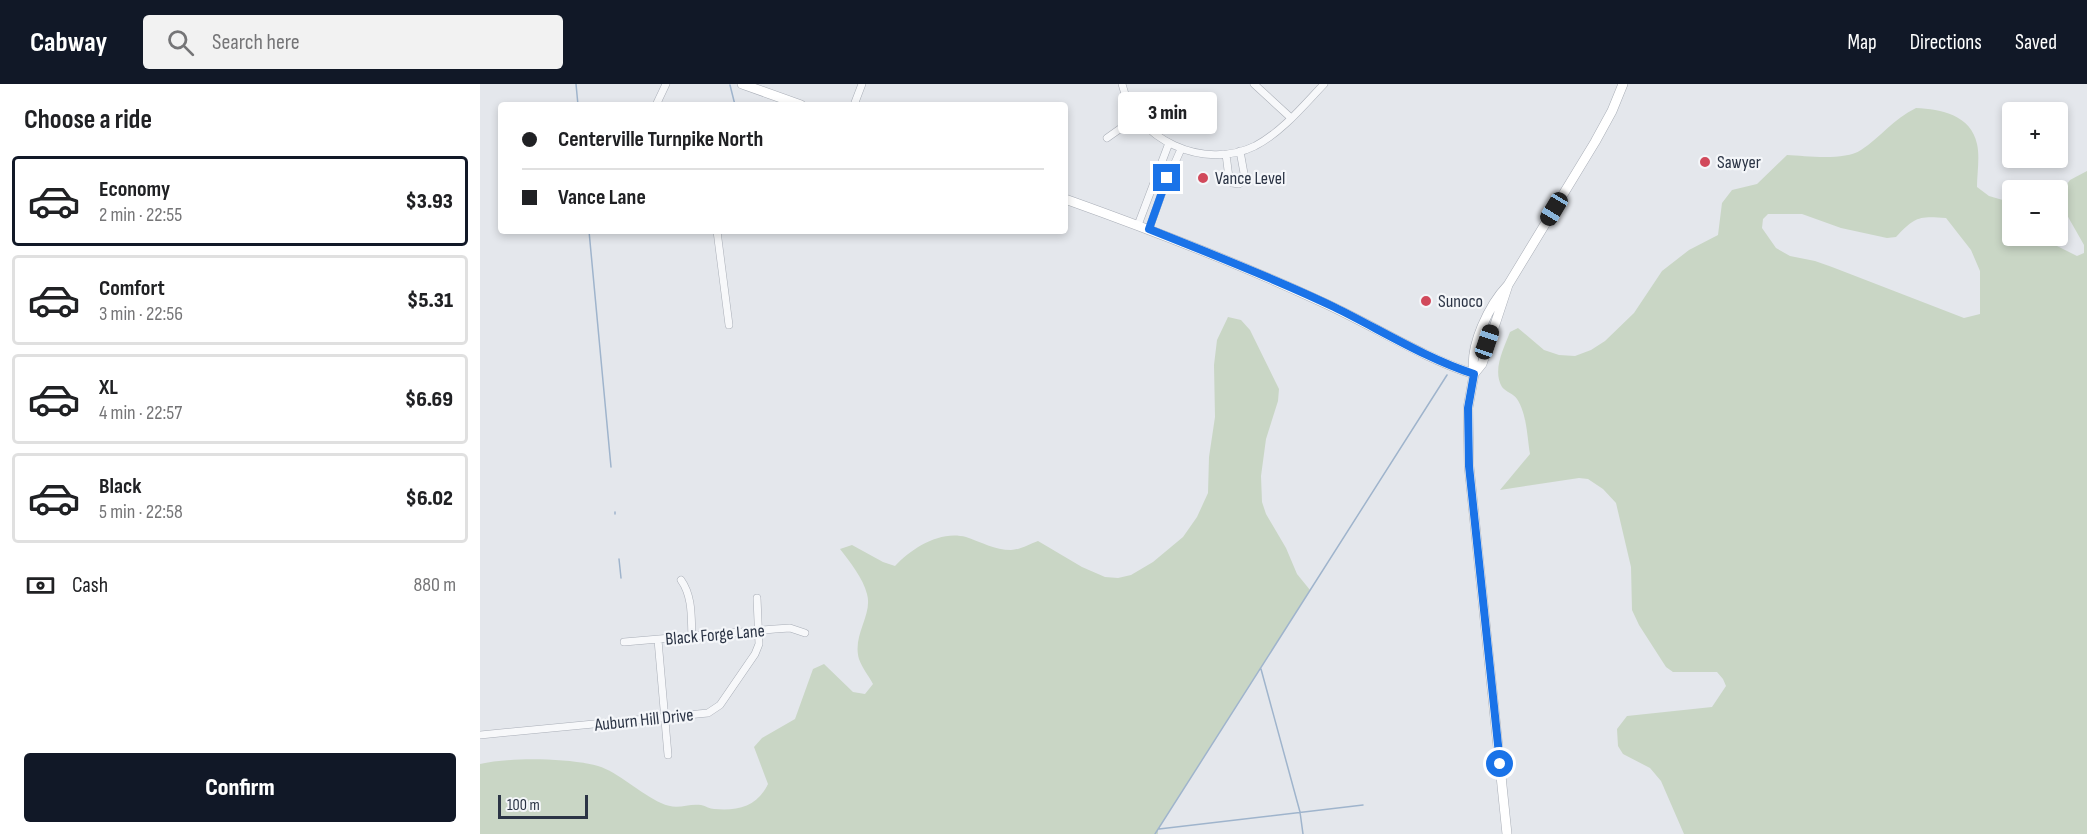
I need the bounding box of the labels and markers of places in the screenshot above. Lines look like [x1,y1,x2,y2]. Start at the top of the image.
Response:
place label: Sawyer [1717,152,1761,173]
marker: Sawyer [1698,155,1712,169]
place label: Vance Level [1215,168,1285,189]
marker: Vance Level [1196,171,1210,185]
place label: Sunoco [1438,291,1483,312]
marker: Sunoco [1419,294,1433,308]

